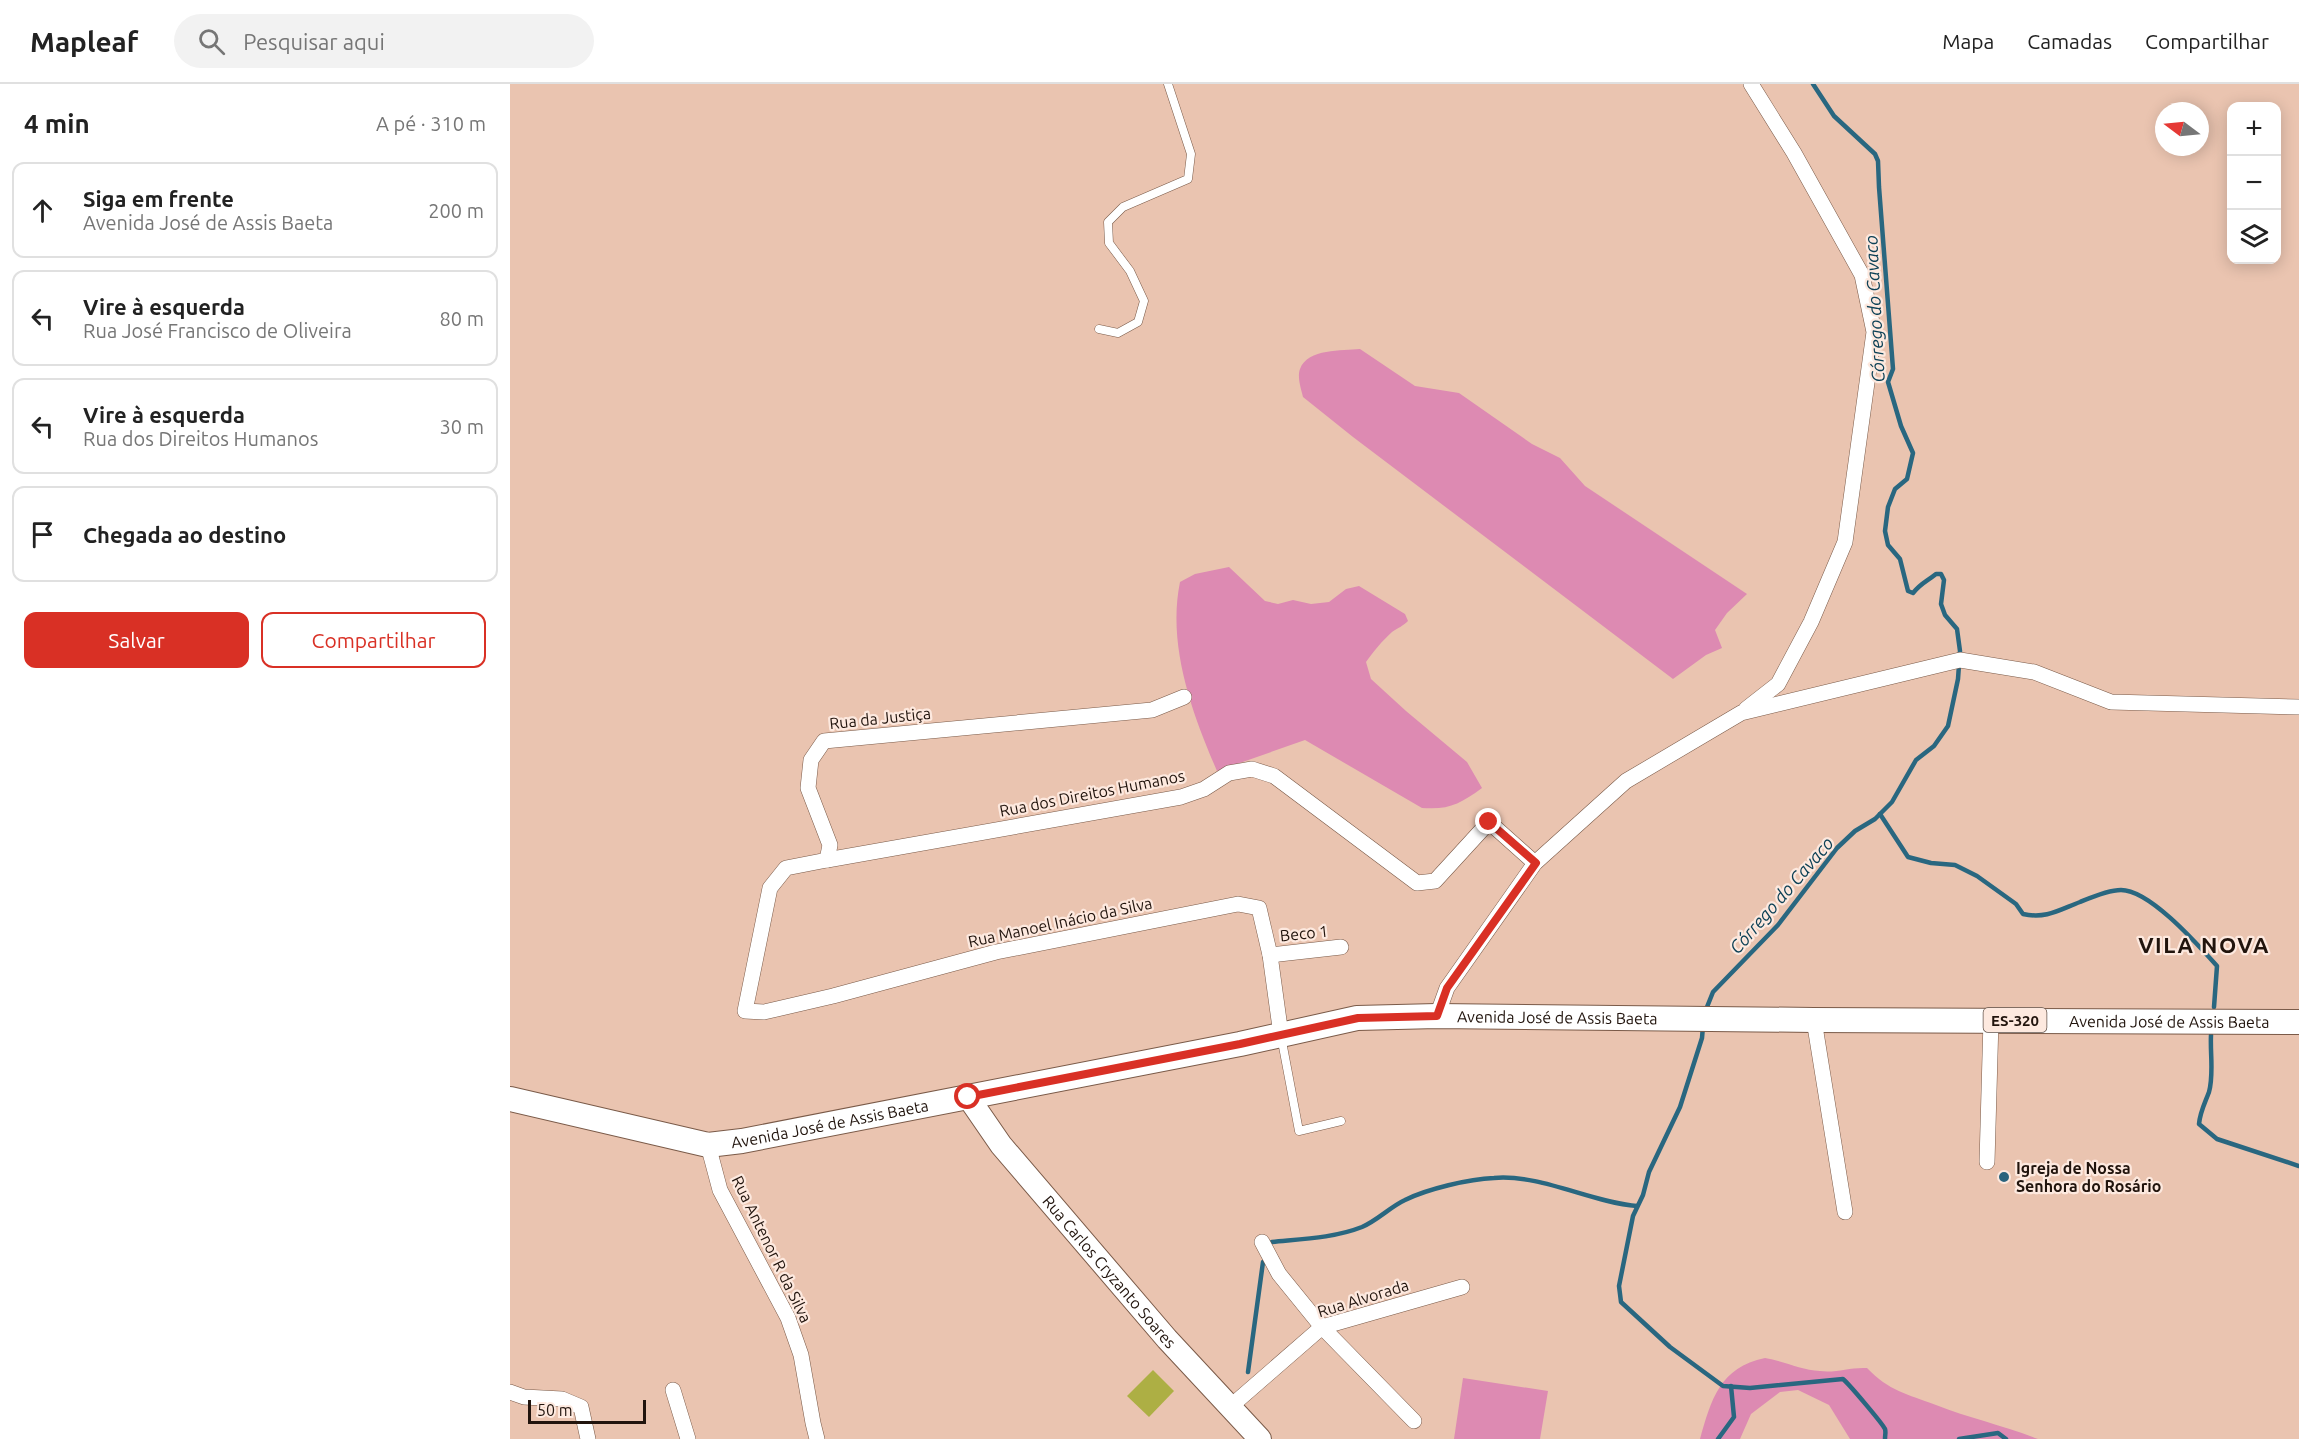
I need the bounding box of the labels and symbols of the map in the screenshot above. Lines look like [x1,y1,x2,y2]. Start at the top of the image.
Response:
north arrow [2155,102,2209,156]
water label: Córrego do Cavaco [1860,234,1888,383]
street label: Rua da Justiça [828,704,932,732]
street label: Rua dos Direitos Humanos [998,766,1186,820]
route end [1475,808,1501,834]
water label: Córrego do Cavaco [1725,833,1837,957]
street label: Rua Manoel Inácio da Silva [966,894,1154,950]
street label: Beco 1 [1279,922,1329,944]
district label: VILA NOVA [2138,932,2270,957]
street label: Avenida José de Assis Baeta [1457,1007,1658,1027]
road number: ES-320 [1984,1008,2047,1032]
street label: Avenida José de Assis Baeta [2069,1012,2270,1031]
route start [954,1083,980,1109]
street label: Avenida José de Assis Baeta [730,1096,930,1151]
place label: Igreja de Nossa Senhora do Rosário [2016,1159,2161,1195]
marker: Igreja de Nossa Senhora do Rosário [1997,1170,2011,1184]
street label: Rua Antenor R da Silva [729,1173,815,1325]
street label: Rua Carlos Cryzanto Soares [1039,1192,1180,1352]
street label: Rua Alvorada [1315,1276,1411,1320]
scale bar [528,1397,646,1424]

